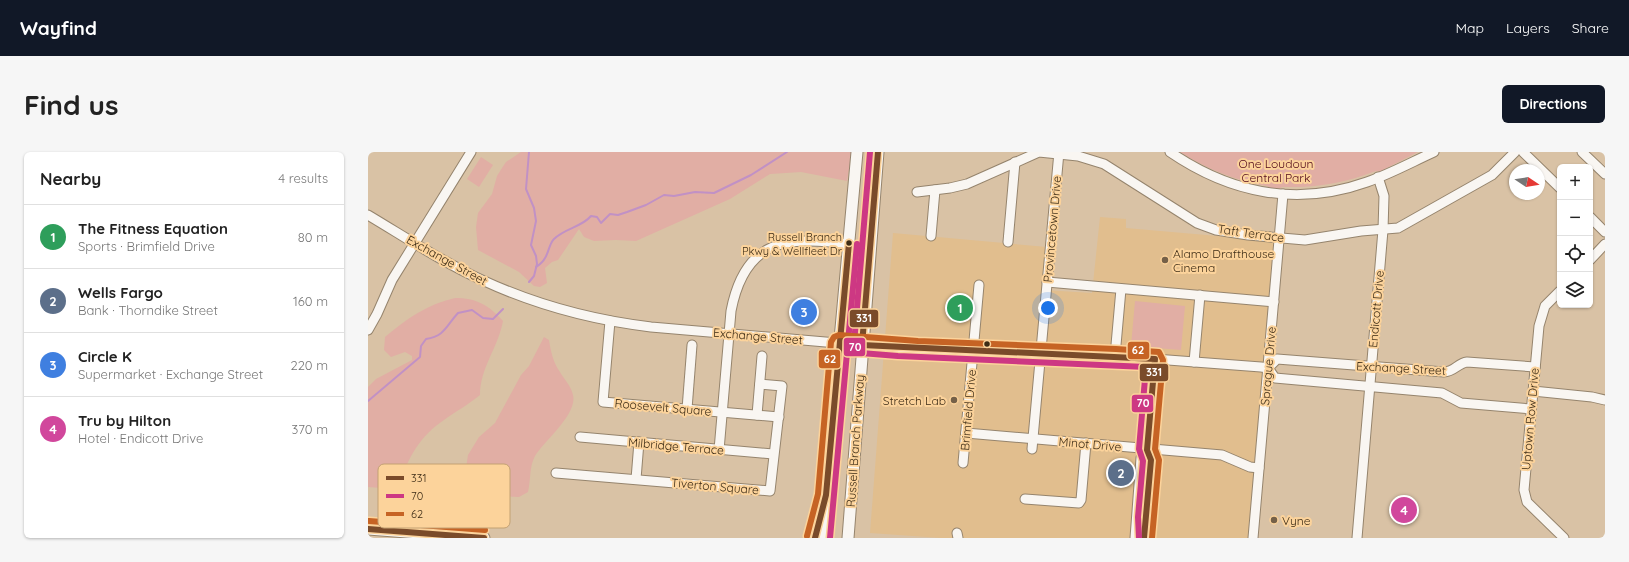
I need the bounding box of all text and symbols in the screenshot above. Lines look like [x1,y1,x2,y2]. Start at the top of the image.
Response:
text: Wayfind [20,16,97,40]
text: Map [1455,19,1484,37]
text: Layers [1506,19,1550,37]
text: Share [1572,19,1609,37]
button: Directions [1502,85,1605,123]
text: Find us [24,87,118,122]
park label: One Loudoun Central Park [1239,156,1313,185]
north arrow [1509,164,1545,200]
map controls [1557,164,1593,308]
button: + [1557,164,1593,200]
text: Nearby [40,168,101,189]
text: 4 results [278,170,328,186]
street label: Provincetown Drive [1040,175,1064,283]
button: − [1557,200,1593,236]
text: The Fitness Equation [78,219,228,238]
street label: Taft Terrace [1217,221,1285,245]
text: 1 [50,229,56,245]
text: 80 m [298,229,328,245]
place label: Russell Branch Pkwy & Wellfleet Dr [742,230,843,258]
street label: Exchange Street [404,232,490,288]
button: locate [1557,236,1593,272]
text: Sports · Brimfield Drive [78,238,215,254]
marker: Russell Branch Pkwy & Wellfleet Dr [844,238,854,248]
place label: Alamo Drafthouse Cinema [1173,246,1275,275]
marker: Alamo Drafthouse Cinema [1160,255,1170,265]
street label: Endicott Drive [1365,270,1387,348]
button: layers [1557,272,1593,308]
text: Wells Fargo [78,283,163,302]
text: 2 [49,293,57,309]
text: 160 m [293,293,328,309]
pin: 1 [947,293,973,323]
pin: 3 [791,297,817,327]
your location [1038,298,1058,318]
text: Bank · Thorndike Street [78,302,218,318]
line badge: 331 [849,309,879,328]
text: 331 [856,311,872,325]
street label: Exchange Street [713,325,803,347]
street label: Sprague Drive [1257,326,1279,406]
line badge: 70 [843,337,866,357]
unlabelled marker [982,339,992,349]
text: 70 [849,340,862,354]
line badge: 62 [1127,341,1150,360]
text: 62 [1132,343,1144,357]
text: Circle K [78,347,132,366]
line badge: 62 [818,349,841,369]
text: 62 [824,352,836,366]
text: 3 [50,357,56,373]
text: 220 m [290,357,328,373]
street label: Exchange Street [1356,358,1446,378]
line badge: 331 [1139,363,1169,382]
text: 331 [1146,365,1162,379]
text: Supermarket · Exchange Street [78,366,263,382]
street label: Uptown Row Drive [1518,367,1542,471]
street label: Brimfield Drive [957,368,979,451]
street label: Russell Branch Parkway [843,374,867,508]
place label: Stretch Lab [883,393,946,408]
line badge: 70 [1131,394,1154,413]
street label: Roosevelt Square [614,395,712,419]
marker: Stretch Lab [949,395,959,405]
text: 70 [1137,396,1150,410]
text: Tru by Hilton [78,411,171,430]
text: 4 [49,421,57,437]
text: 370 m [291,421,328,437]
text: Hotel · Endicott Drive [78,430,203,446]
street label: Milbridge Terrace [627,434,725,458]
street label: Minot Drive [1058,434,1122,454]
pin: 2 [1108,458,1134,488]
legend [378,464,510,528]
text: 331 [411,471,427,485]
street label: Tiverton Square [670,475,760,497]
text: 70 [411,489,423,503]
pin: 4 [1391,495,1417,525]
text: 62 [411,507,423,521]
place label: Vyne [1282,513,1311,528]
marker: Vyne [1269,515,1279,525]

